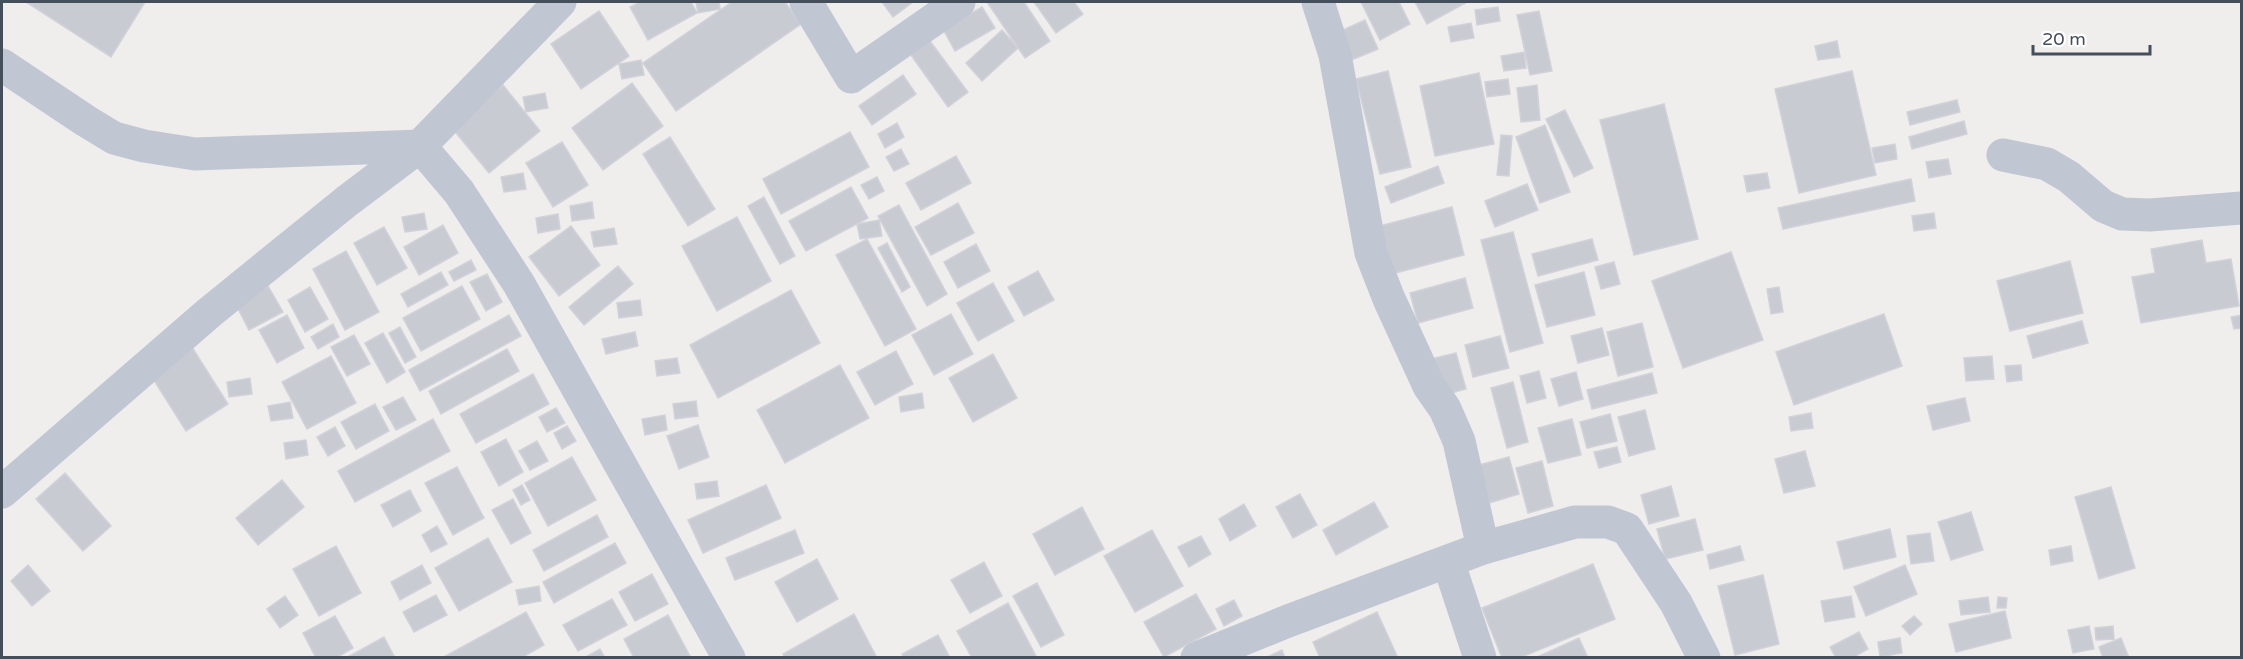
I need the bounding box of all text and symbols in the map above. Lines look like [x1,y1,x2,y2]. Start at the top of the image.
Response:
scale bar [2033,18,2150,56]
text: 20 m [2042,28,2086,50]

